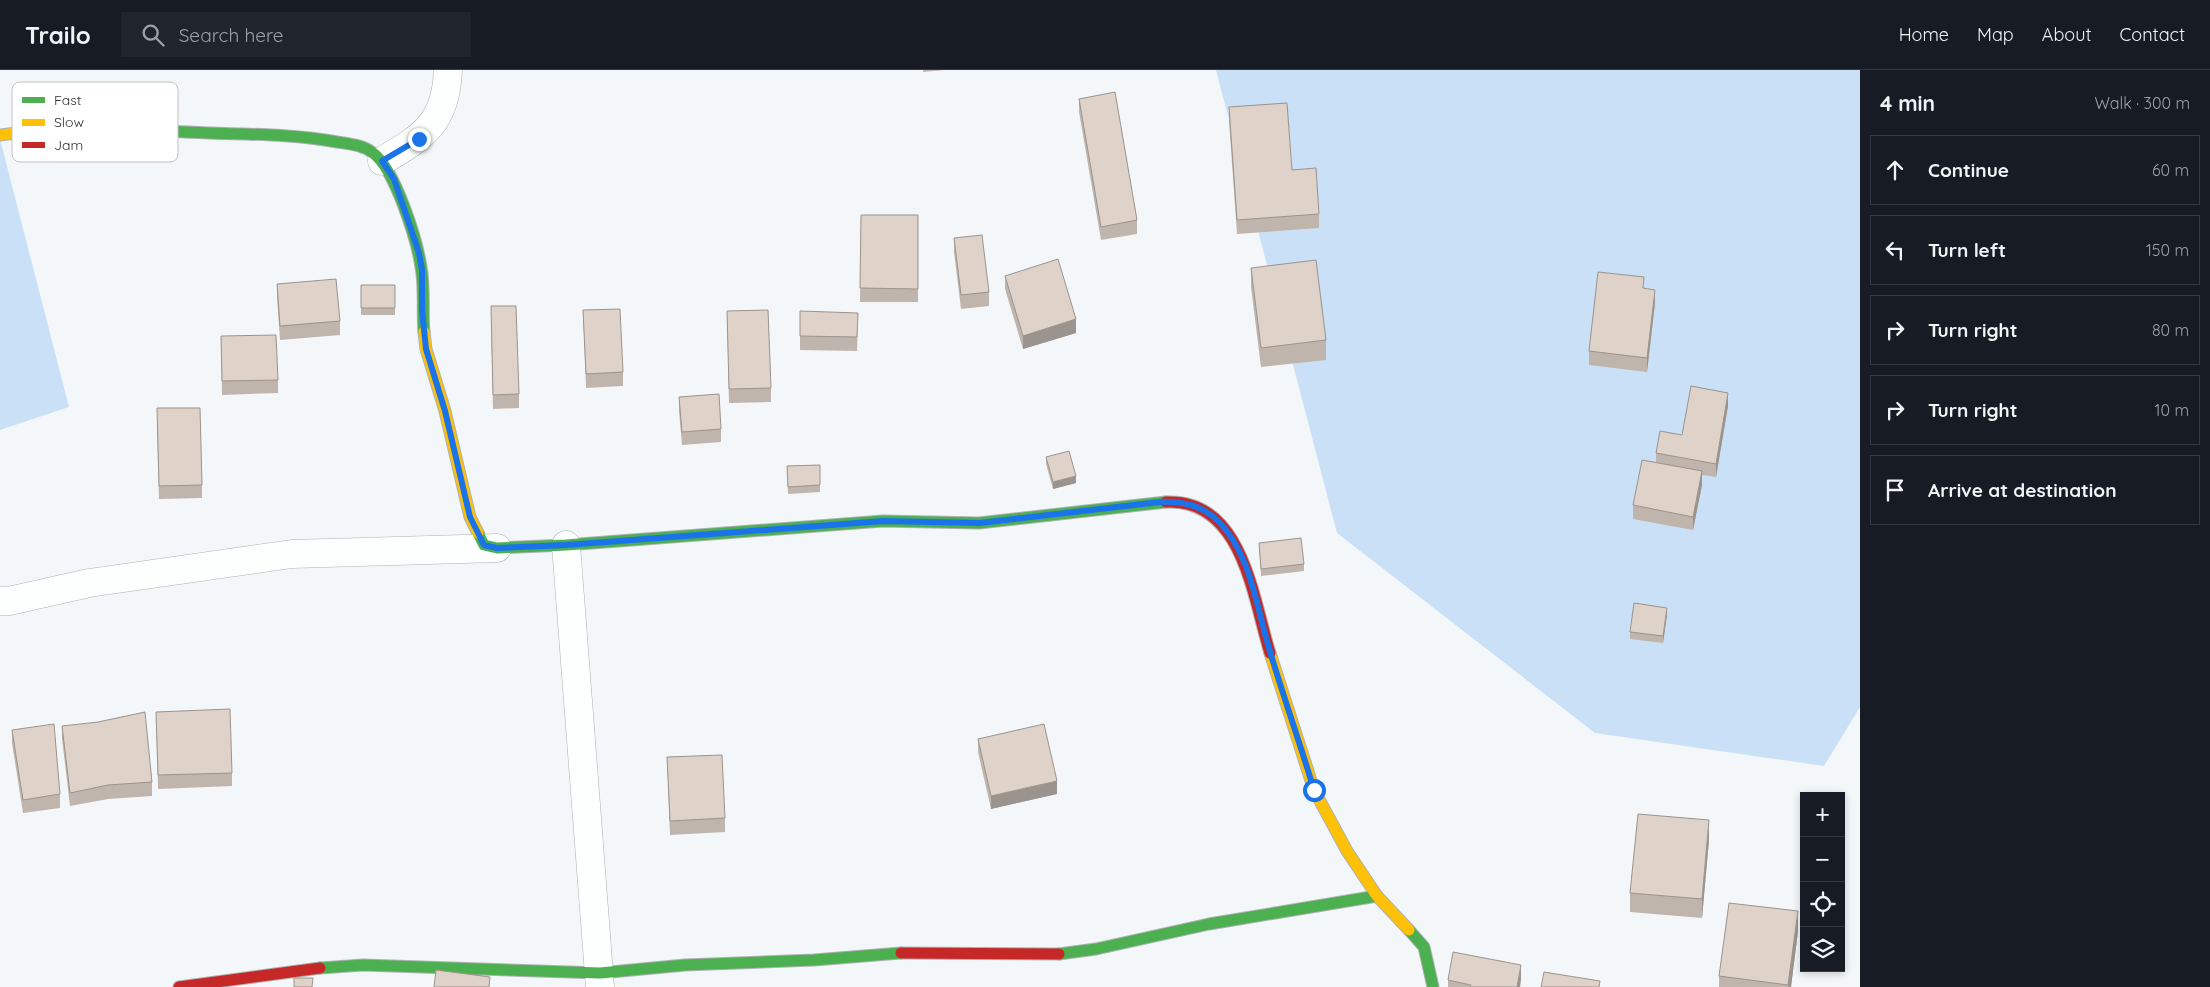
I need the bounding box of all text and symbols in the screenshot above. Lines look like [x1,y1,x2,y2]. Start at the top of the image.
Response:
search box [121,12,471,57]
text: Trailo [25,20,91,50]
icon: search [139,21,167,49]
text: Search here [179,23,284,47]
text: Home [1899,23,1949,46]
text: Map [1977,23,2014,46]
text: About [2042,23,2092,46]
text: Contact [2120,23,2185,46]
legend [12,82,178,162]
text: 4 min [1880,90,1935,116]
text: Fast [54,91,82,109]
text: Walk · 300 m [2095,93,2190,113]
text: Slow [54,113,84,131]
route end [408,128,431,151]
text: Jam [54,136,83,154]
icon: ahead [1881,156,1909,184]
text: Continue [1928,158,2009,182]
text: 60 m [2152,160,2189,180]
icon: left [1881,236,1909,264]
text: Turn left [1928,238,2006,262]
text: 150 m [2146,240,2189,260]
icon: right [1881,316,1909,344]
text: Turn right [1928,318,2017,342]
text: 80 m [2152,320,2189,340]
icon: right [1881,396,1909,424]
text: Turn right [1928,398,2017,422]
text: 10 m [2155,400,2189,420]
icon: arrive [1881,476,1909,504]
text: Arrive at destination [1928,478,2117,502]
route start [1303,779,1326,802]
map controls [1800,792,1845,972]
button: + [1800,792,1845,837]
button: − [1800,837,1845,882]
button: locate [1800,882,1845,927]
button: layers [1800,927,1845,972]

